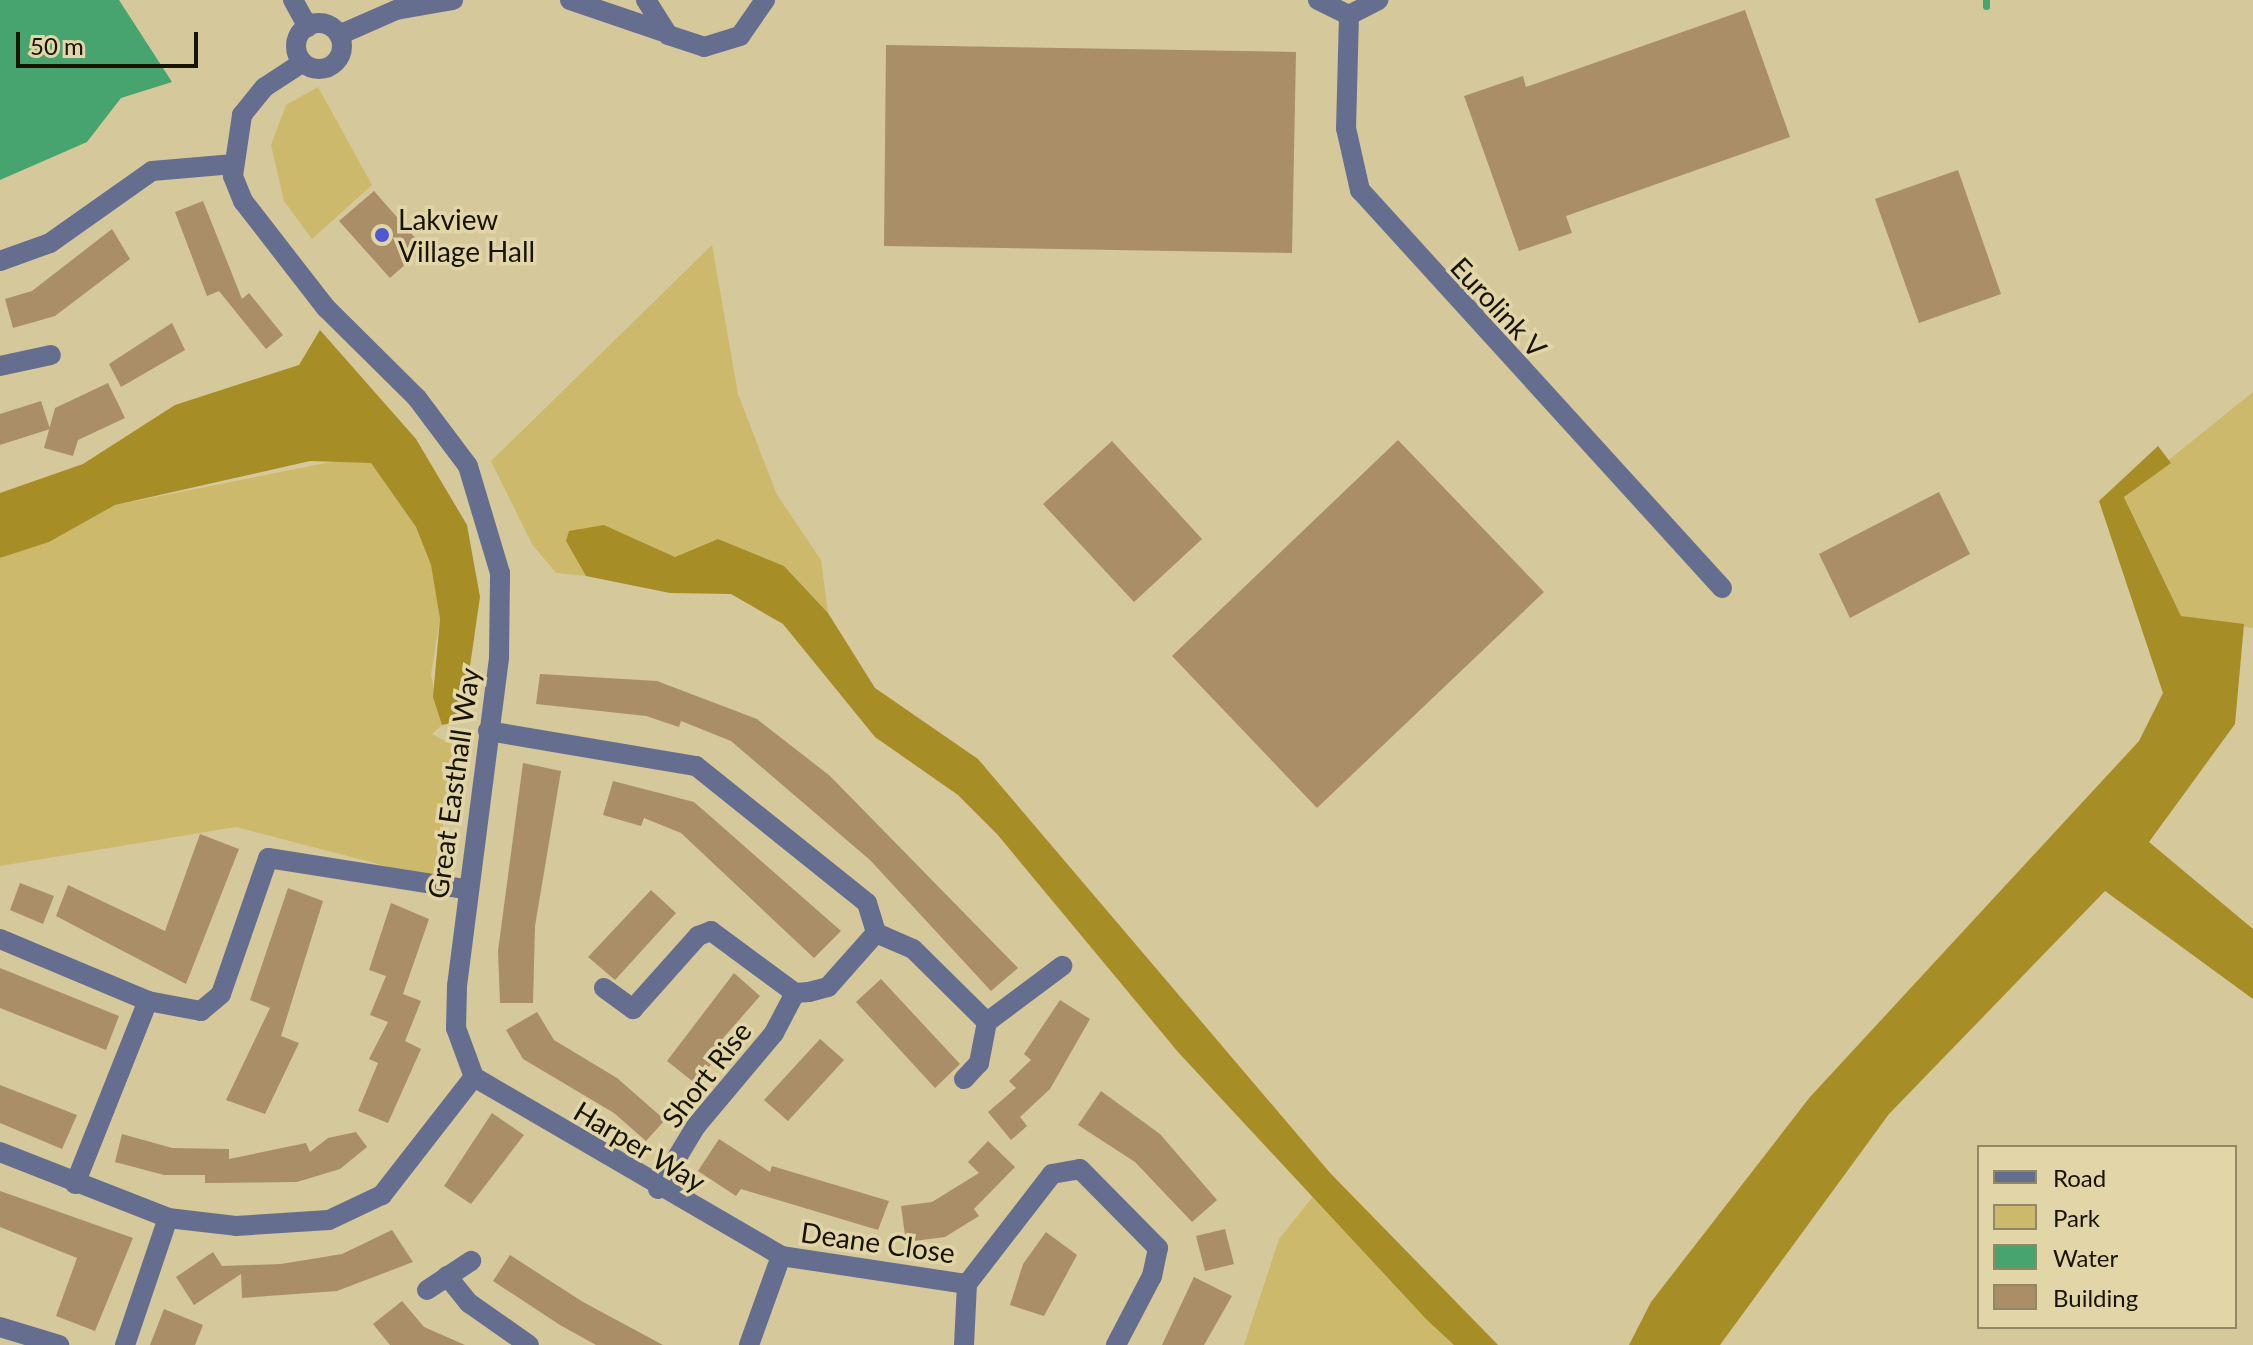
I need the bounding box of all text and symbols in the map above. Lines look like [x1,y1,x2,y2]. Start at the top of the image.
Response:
scale bar [20,16,202,66]
text: 50 m [30,31,84,60]
place label: Lakview Village Hall [398,202,535,268]
marker: Lakview Village Hall [373,226,391,244]
street label: Eurolink V [1444,249,1554,365]
street label: Great Easthall Way [420,665,486,901]
street label: Short Rise [654,1014,758,1134]
street label: Harper Way [568,1093,712,1199]
legend [1977,1145,2237,1329]
text: Road [2053,1163,2106,1192]
text: Park [2053,1203,2100,1232]
street label: Deane Close [799,1215,957,1269]
text: Water [2053,1243,2118,1272]
text: Building [2053,1283,2138,1312]

